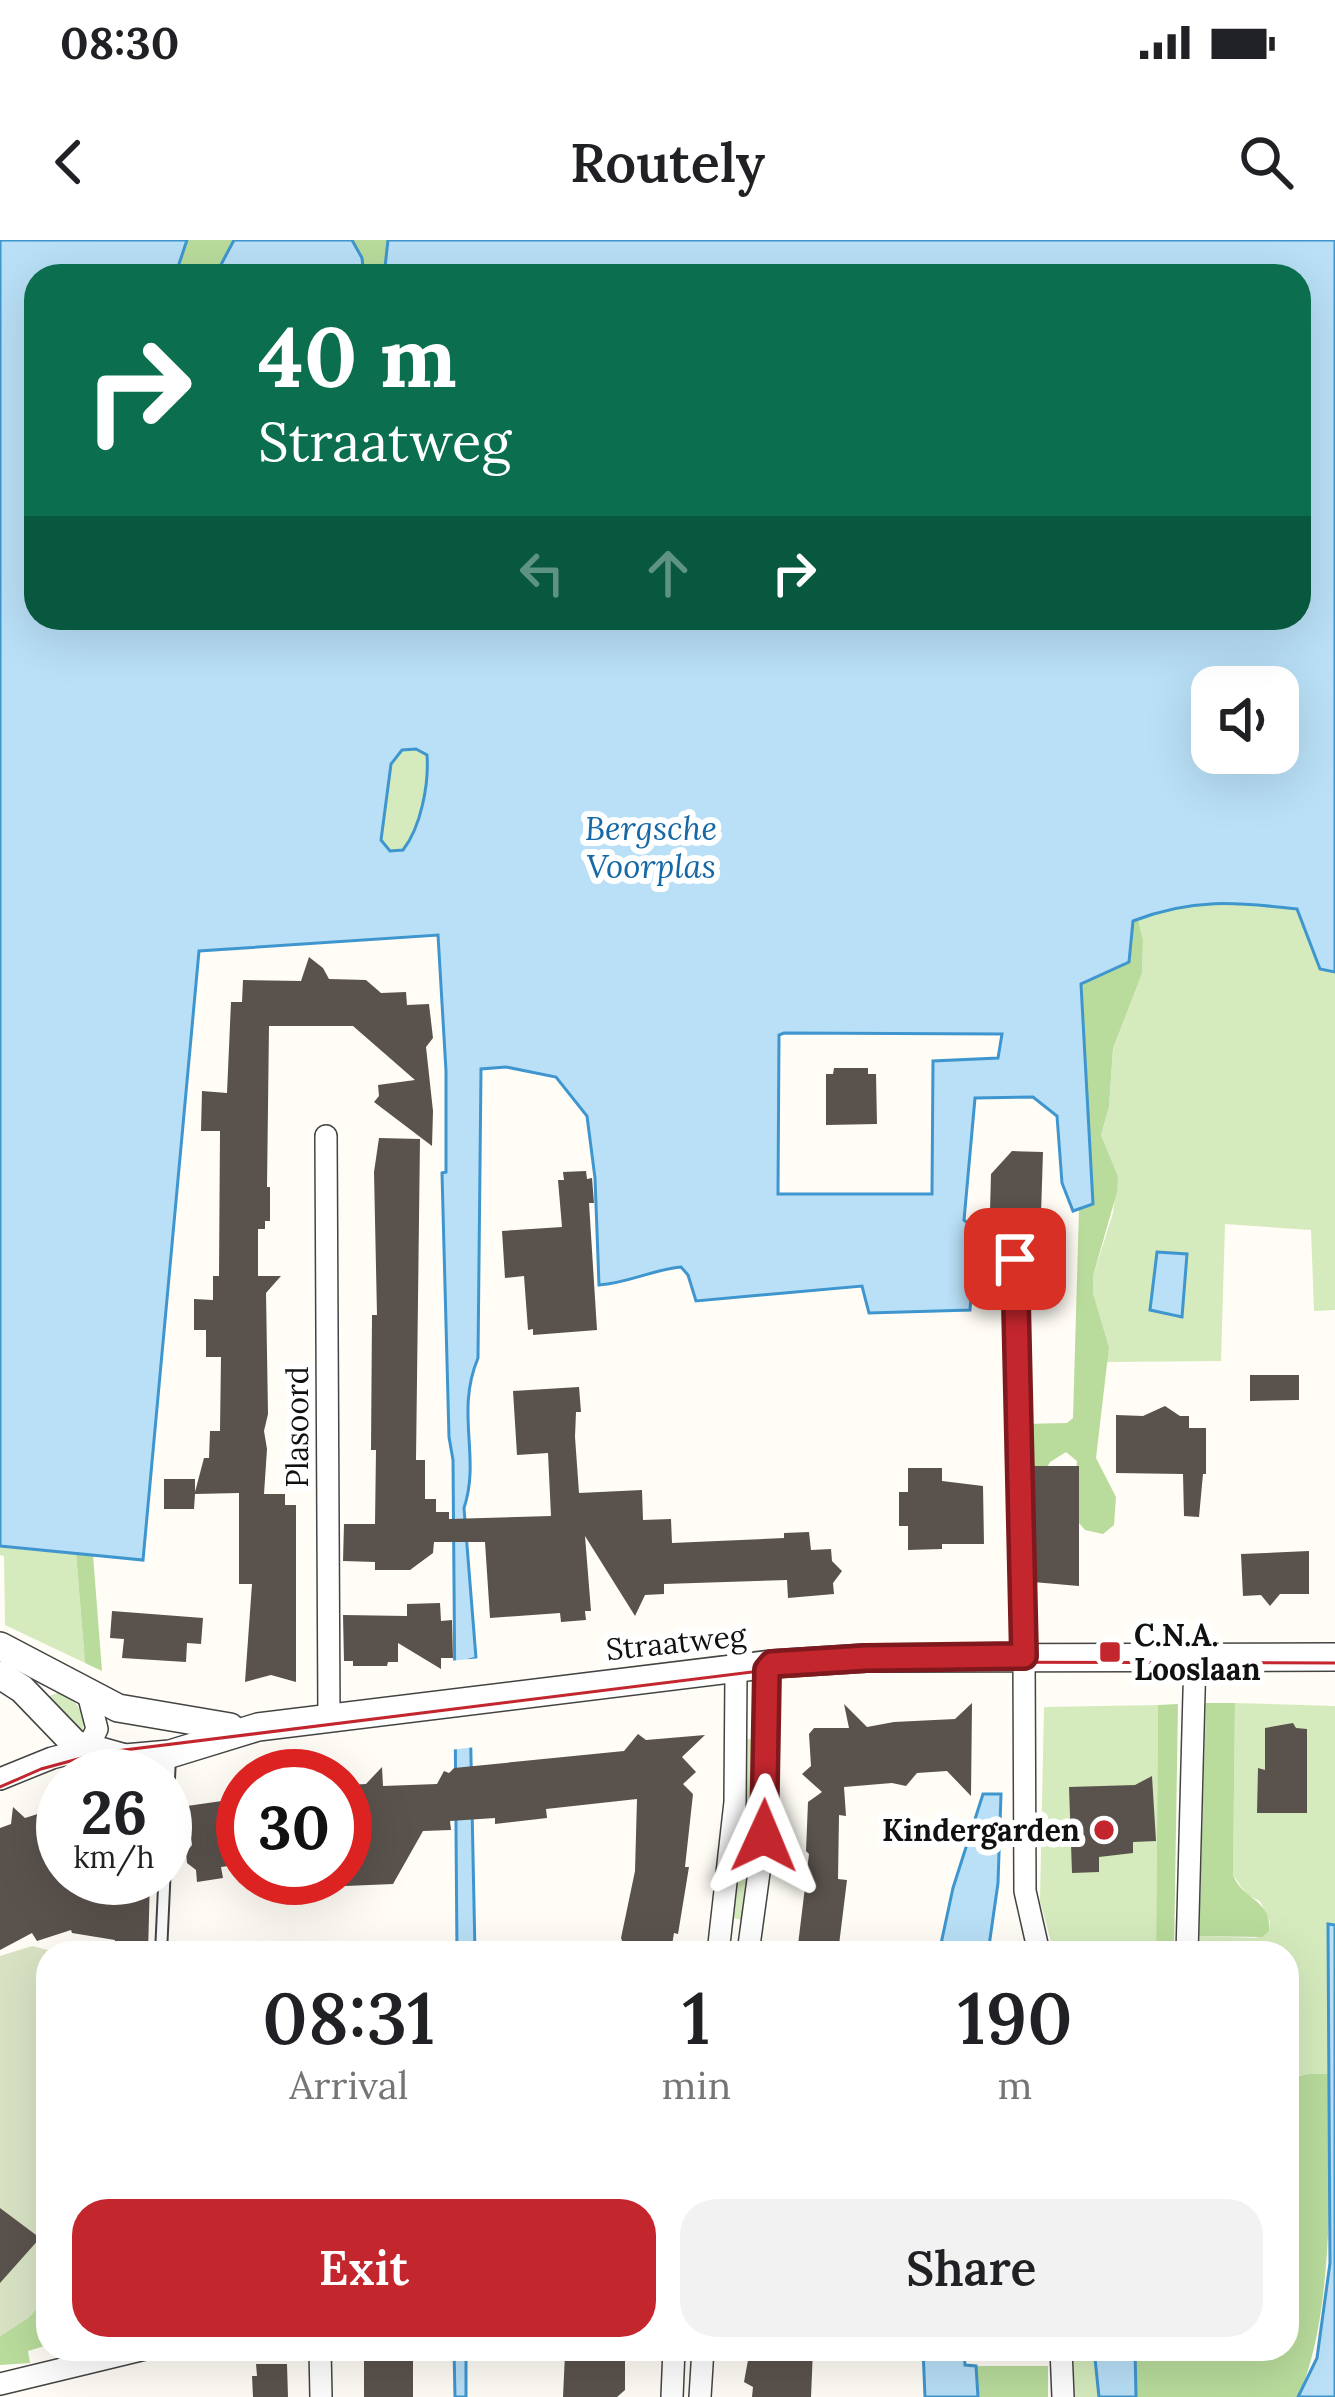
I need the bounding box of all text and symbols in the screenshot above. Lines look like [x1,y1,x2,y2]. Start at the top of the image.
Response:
text: 08:30 [60,14,179,71]
text: Routely [570,128,765,197]
icon: back [36,129,102,195]
icon: search [1233,129,1299,195]
text: 40 m [258,302,457,410]
icon: right [60,312,216,468]
text: Straatweg [258,407,511,476]
icon: left [509,540,575,606]
icon: ahead [635,540,701,606]
icon: right [761,540,827,606]
map controls [1191,666,1299,774]
button: sound [1191,666,1299,774]
water label: Bergsche Voorplas [585,807,717,887]
pin [964,1208,1066,1310]
icon: arrive [982,1226,1048,1292]
street label: Plasoord [278,1366,316,1488]
street label: Straatweg [604,1616,749,1669]
place label: C.N.A. Looslaan [1134,1616,1261,1688]
marker: C.N.A. Looslaan [1097,1639,1123,1665]
speed limit sign: 30 [216,1749,372,1905]
position arrow [701,1773,827,1899]
text: 26 [81,1774,147,1850]
place label: Kindergarden [882,1811,1080,1850]
marker: Kindergarden [1091,1817,1117,1843]
text: km/h [73,1838,155,1876]
text: 08:31 [262,1972,435,2064]
text: 1 [682,1972,710,2064]
text: 190 [957,1972,1073,2064]
text: Arrival [289,2060,408,2110]
text: min [662,2060,731,2110]
text: m [998,2060,1032,2110]
button: Exit [72,2199,656,2337]
button: Share [680,2199,1263,2337]

